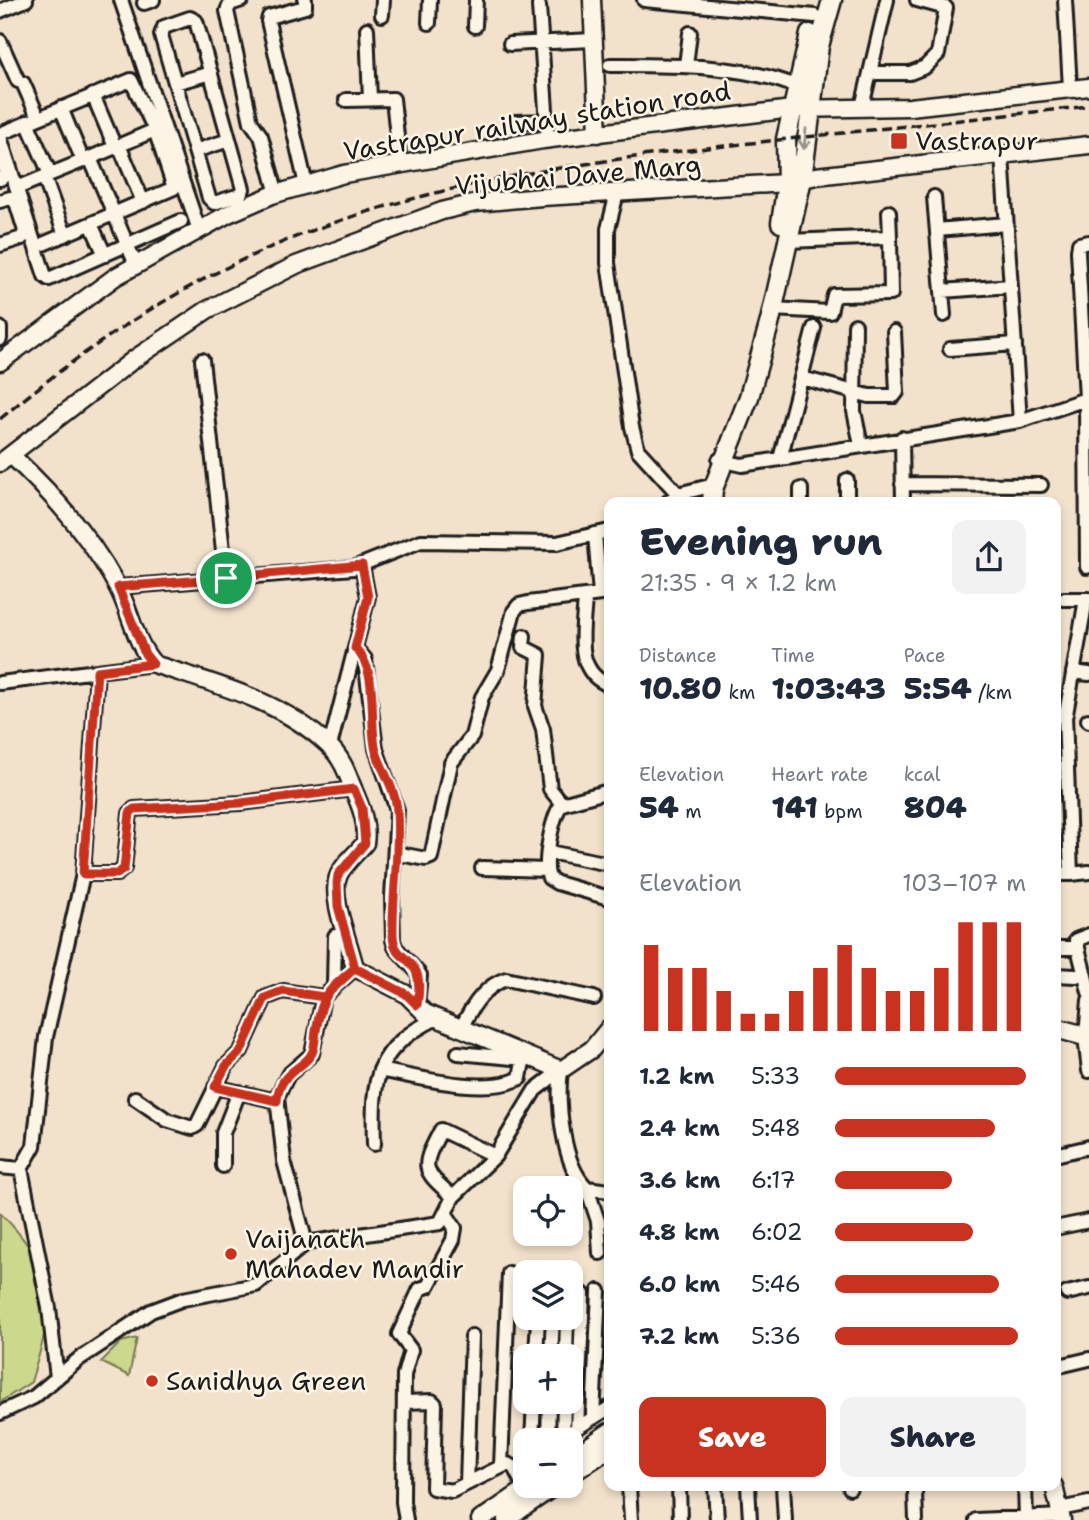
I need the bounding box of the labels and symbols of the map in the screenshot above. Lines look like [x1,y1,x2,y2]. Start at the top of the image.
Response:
street label: Vastrapur railway station road [341,73,733,168]
place label: Vastrapur [915,123,1038,158]
one-way arrow [799,127,812,150]
marker: Vastrapur [889,131,909,151]
street label: Vijubhai Dave Marg [454,146,702,203]
pin [196,548,256,608]
place label: Vaijanath Mahadev Mandir [245,1221,464,1286]
marker: Vaijanath Mahadev Mandir [223,1246,239,1262]
place label: Sanidhya Green [166,1363,366,1398]
marker: Sanidhya Green [144,1373,160,1389]

